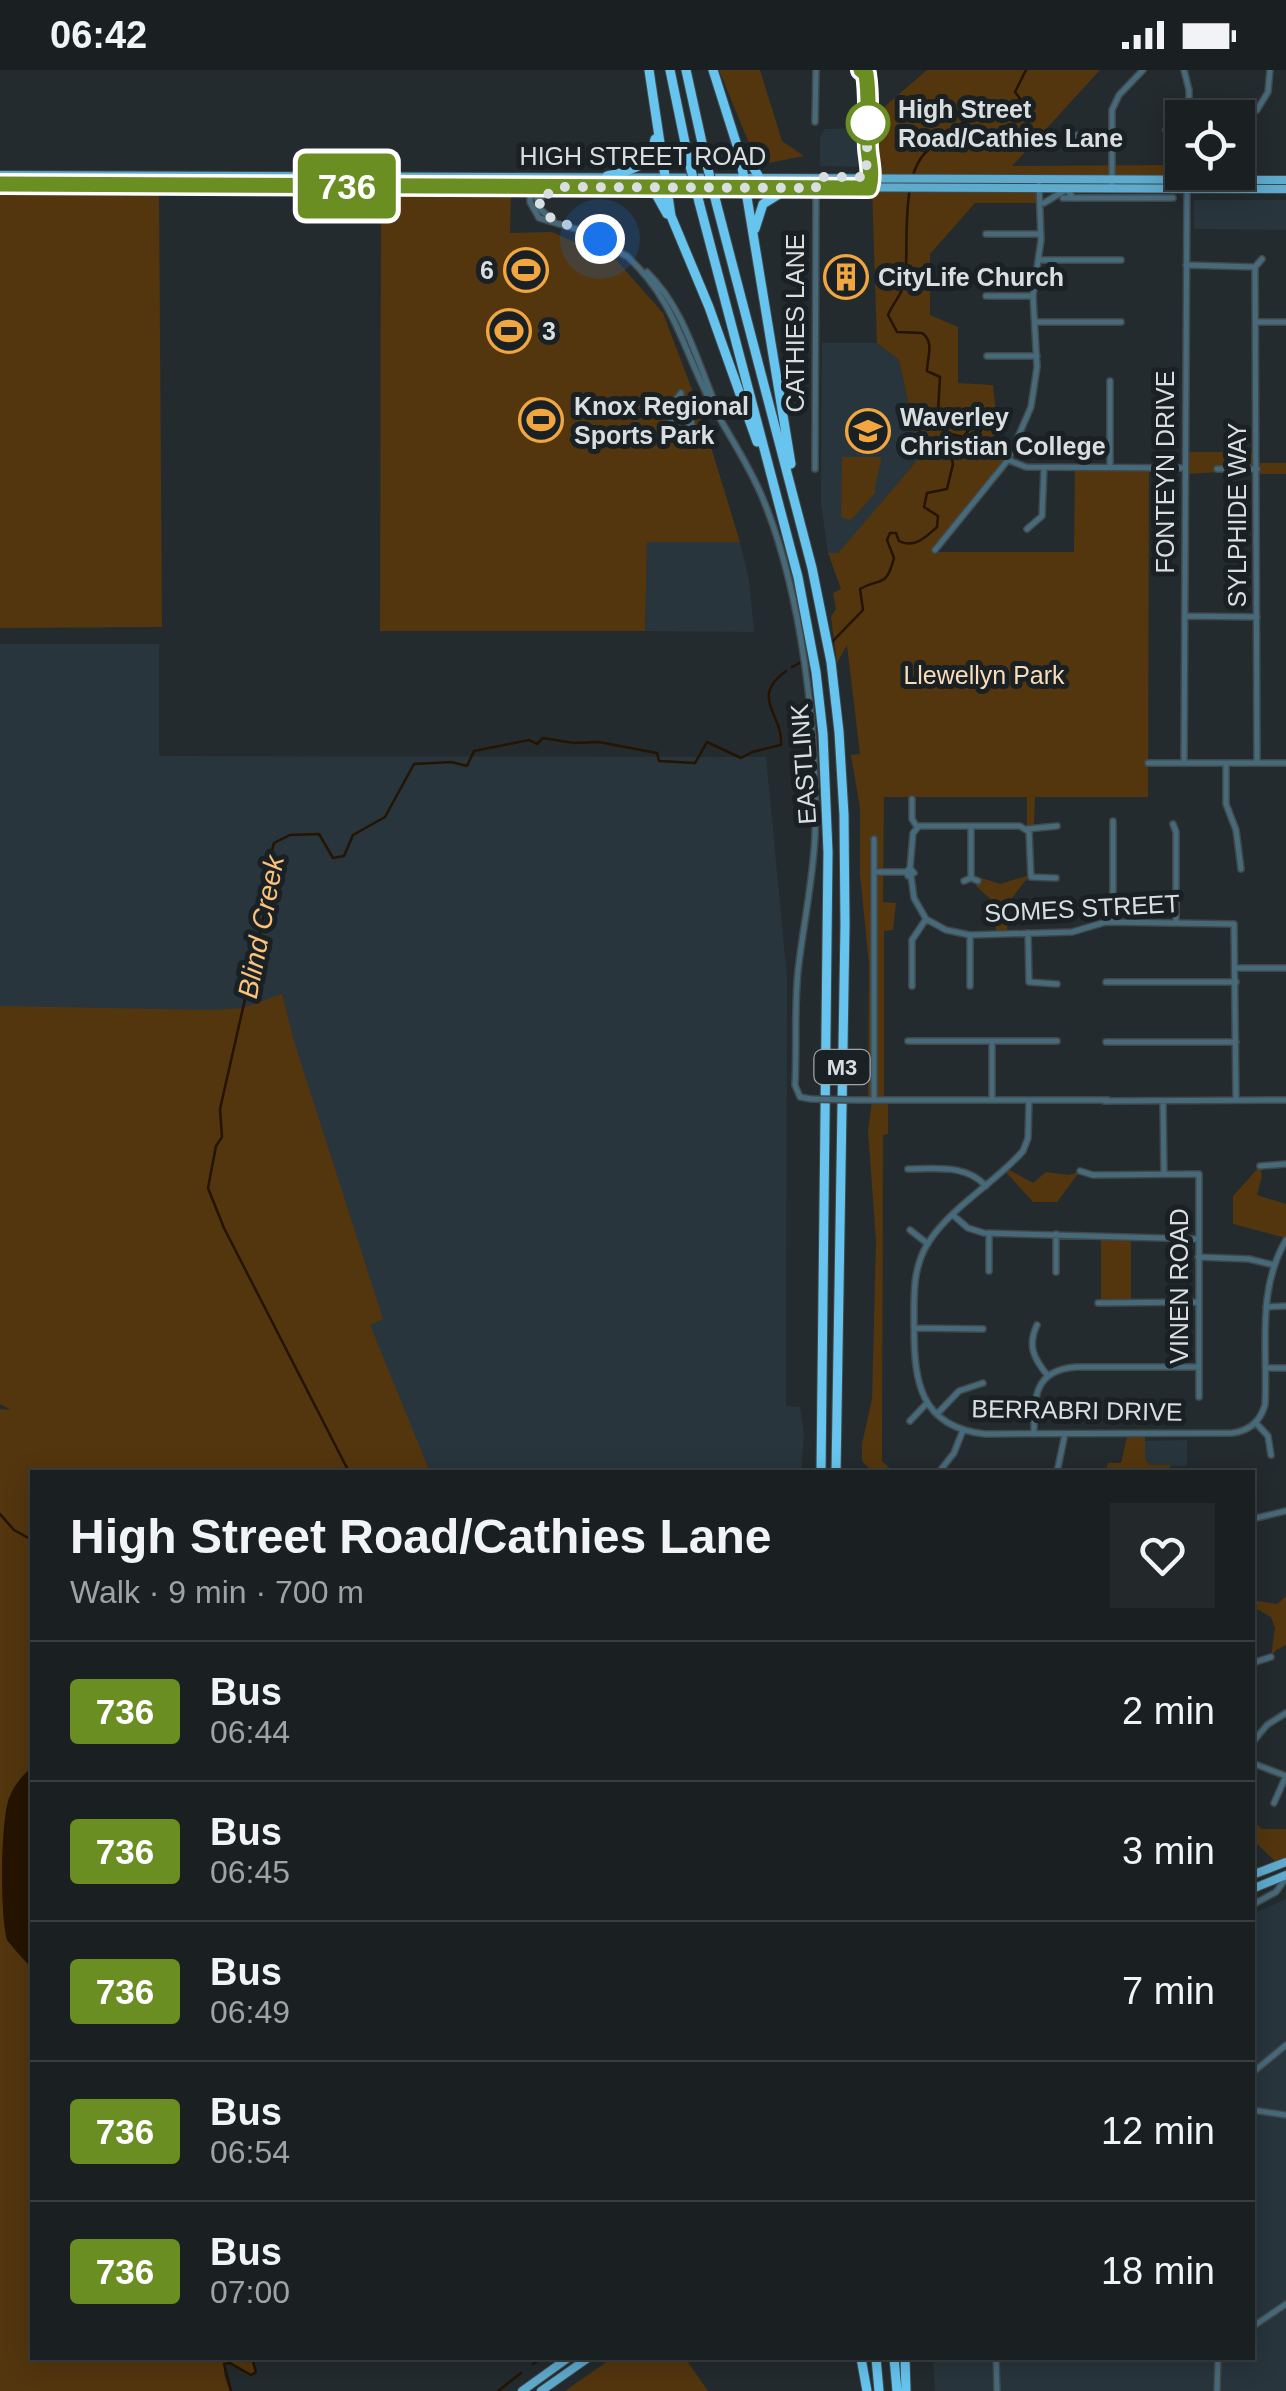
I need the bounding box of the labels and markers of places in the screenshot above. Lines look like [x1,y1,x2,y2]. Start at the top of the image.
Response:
place label: High Street Road/Cathies Lane [898,95,1123,152]
marker: High Street Road/Cathies Lane [847,102,889,144]
sports icon: 6 [503,247,549,293]
building icon: CityLife Church [823,254,869,300]
place label: 6 [480,256,494,284]
place label: CityLife Church [878,263,1064,291]
sports icon: 3 [486,308,532,354]
place label: 3 [542,317,556,345]
place label: Knox Regional Sports Park [574,392,749,449]
sports icon: Knox Regional Sports Park [518,397,564,443]
place label: Waverley Christian College [900,403,1106,460]
school or university icon: Waverley Christian College [845,408,891,454]

